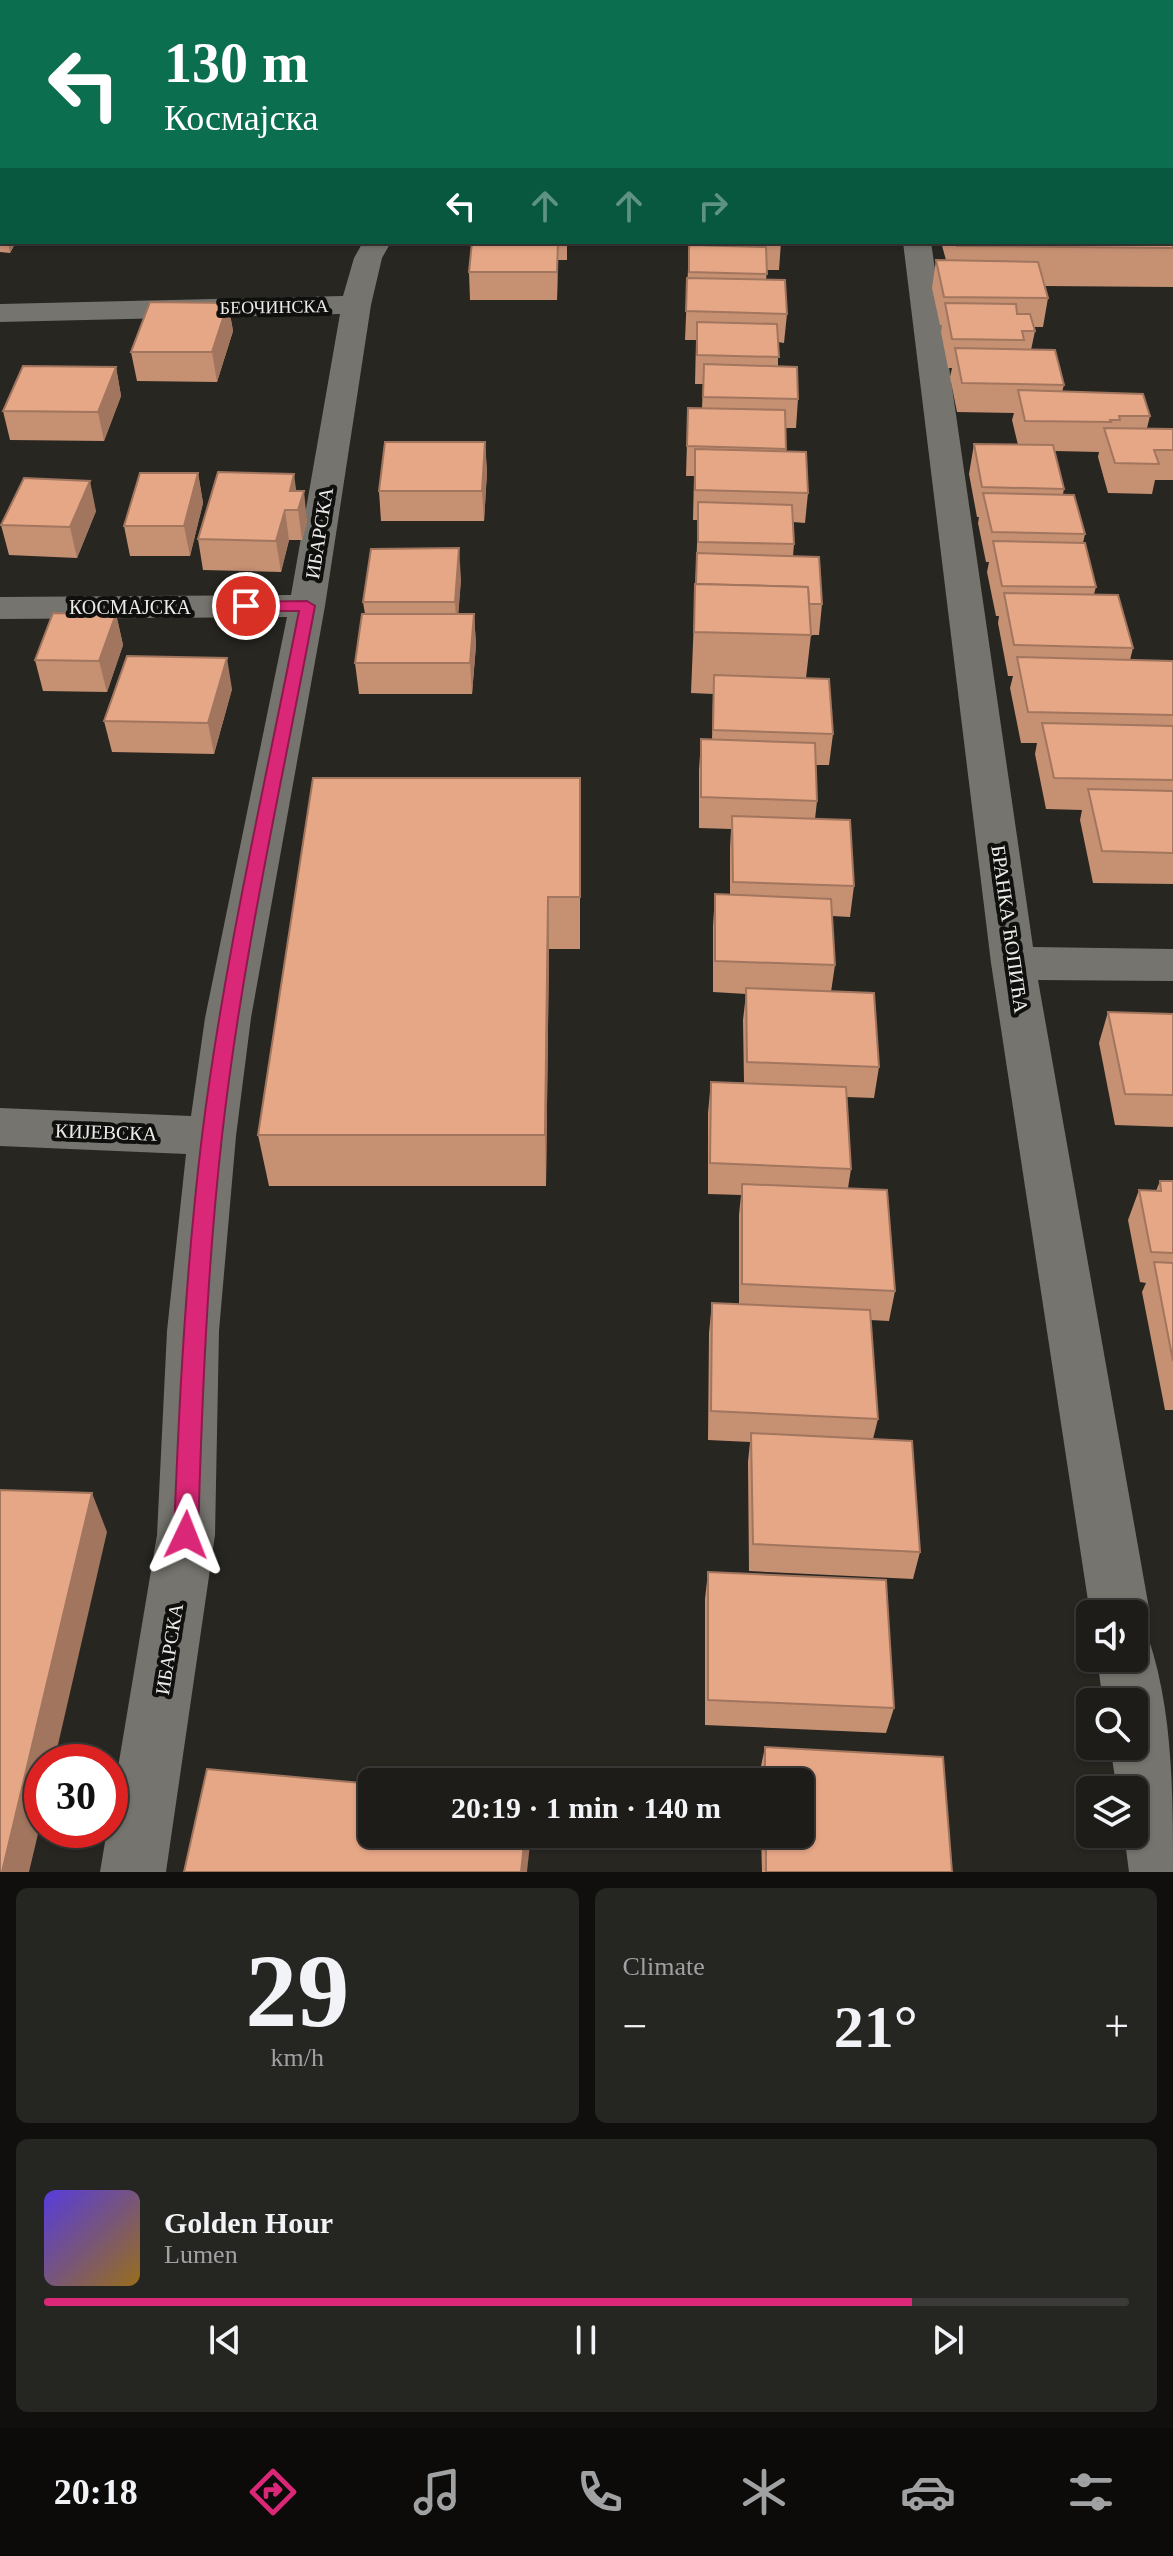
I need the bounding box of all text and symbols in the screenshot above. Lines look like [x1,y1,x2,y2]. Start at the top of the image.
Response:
icon: left [32,32,136,136]
text: 130 m [164,32,309,94]
text: Космајска [164,98,319,138]
icon: left [439,184,483,228]
icon: ahead [523,184,567,228]
icon: ahead [607,184,651,228]
icon: right [691,184,735,228]
street label: БЕОЧИНСКА [220,296,328,318]
street label: ИБАРСКА [301,485,337,580]
pin [212,572,280,640]
icon: arrive [224,584,268,628]
street label: КОСМАЈСКА [69,596,192,618]
street label: БРАНКА ЋОПИЋА [987,844,1033,1015]
street label: КИЈЕВСКА [55,1119,158,1145]
position arrow [144,1493,228,1577]
map controls [1076,1600,1148,1848]
button: sound [1076,1600,1148,1672]
street label: ИБАРСКА [151,1601,187,1696]
button: search [1076,1688,1148,1760]
speed limit sign: 30 [24,1744,128,1848]
button: layers [1076,1776,1148,1848]
text: 20:19 · 1 min · 140 m [451,1791,721,1824]
text: 29 [245,1933,349,2048]
text: Climate [623,1952,705,1981]
text: 21° [834,1994,918,2060]
text: − [623,2002,647,2051]
text: + [1104,2002,1129,2051]
text: km/h [271,2043,324,2072]
text: Golden Hour [164,2206,333,2239]
text: Lumen [164,2240,238,2269]
icon: previous [203,2318,247,2362]
icon: pause [564,2318,608,2362]
icon: next [926,2318,970,2362]
icon: directions [245,2464,301,2520]
icon: music [409,2464,465,2520]
icon: phone [572,2464,628,2520]
icon: climate [736,2464,792,2520]
icon: car [900,2464,956,2520]
icon: filters [1063,2464,1119,2520]
text: 20:18 [54,2472,138,2512]

